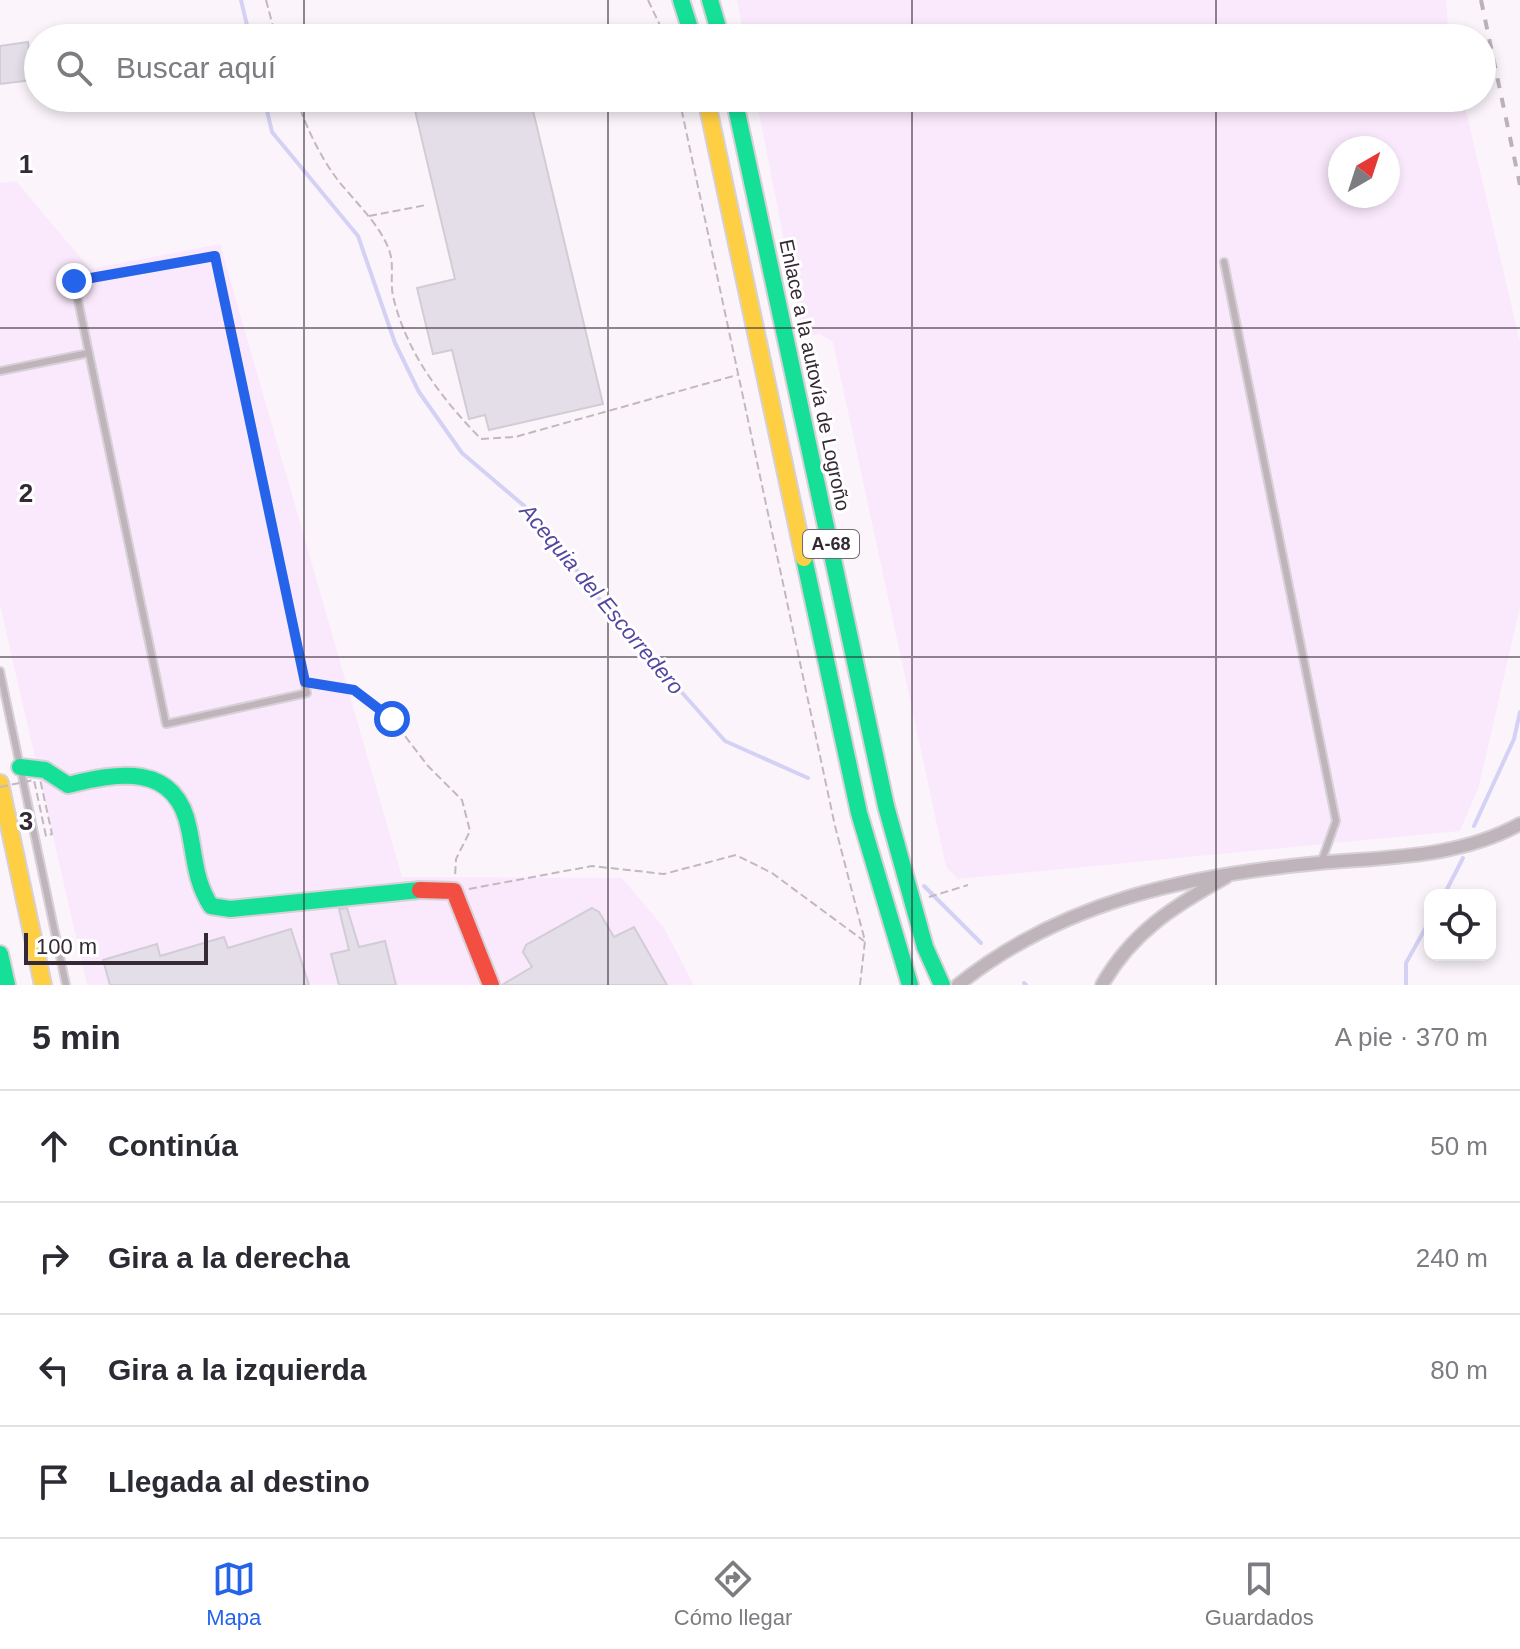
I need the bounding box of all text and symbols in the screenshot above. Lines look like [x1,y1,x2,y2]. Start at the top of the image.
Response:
search box [24,24,1496,112]
icon: search [52,46,96,90]
text: Buscar aquí [116,51,276,84]
north arrow [1328,136,1400,208]
text: 1 [19,149,33,179]
street label: Enlace a la autovía de Logroño [775,237,855,513]
route end [56,263,92,299]
text: 2 [19,478,33,508]
water label: Acequia del Escorredero [514,497,689,699]
road number: A-68 [803,530,859,558]
route start [374,701,410,737]
text: 3 [19,806,33,836]
map controls [1424,889,1496,961]
button: locate [1424,889,1496,961]
scale bar [24,929,208,965]
text: 100 m [36,934,97,959]
text: 5 min [32,1018,121,1056]
text: A pie · 370 m [1335,1022,1488,1052]
icon: ahead [32,1124,76,1168]
text: Continúa [108,1129,238,1162]
text: 50 m [1430,1131,1488,1161]
icon: right [32,1236,76,1280]
text: Gira a la derecha [108,1241,350,1274]
text: 240 m [1416,1243,1488,1273]
icon: left [32,1348,76,1392]
text: Gira a la izquierda [108,1353,366,1386]
text: 80 m [1430,1355,1488,1385]
icon: arrive [32,1460,76,1504]
text: Llegada al destino [108,1465,370,1498]
tab: Mapa [206,1557,261,1631]
tab: Cómo llegar [674,1557,792,1631]
tab: Guardados [1205,1557,1314,1631]

